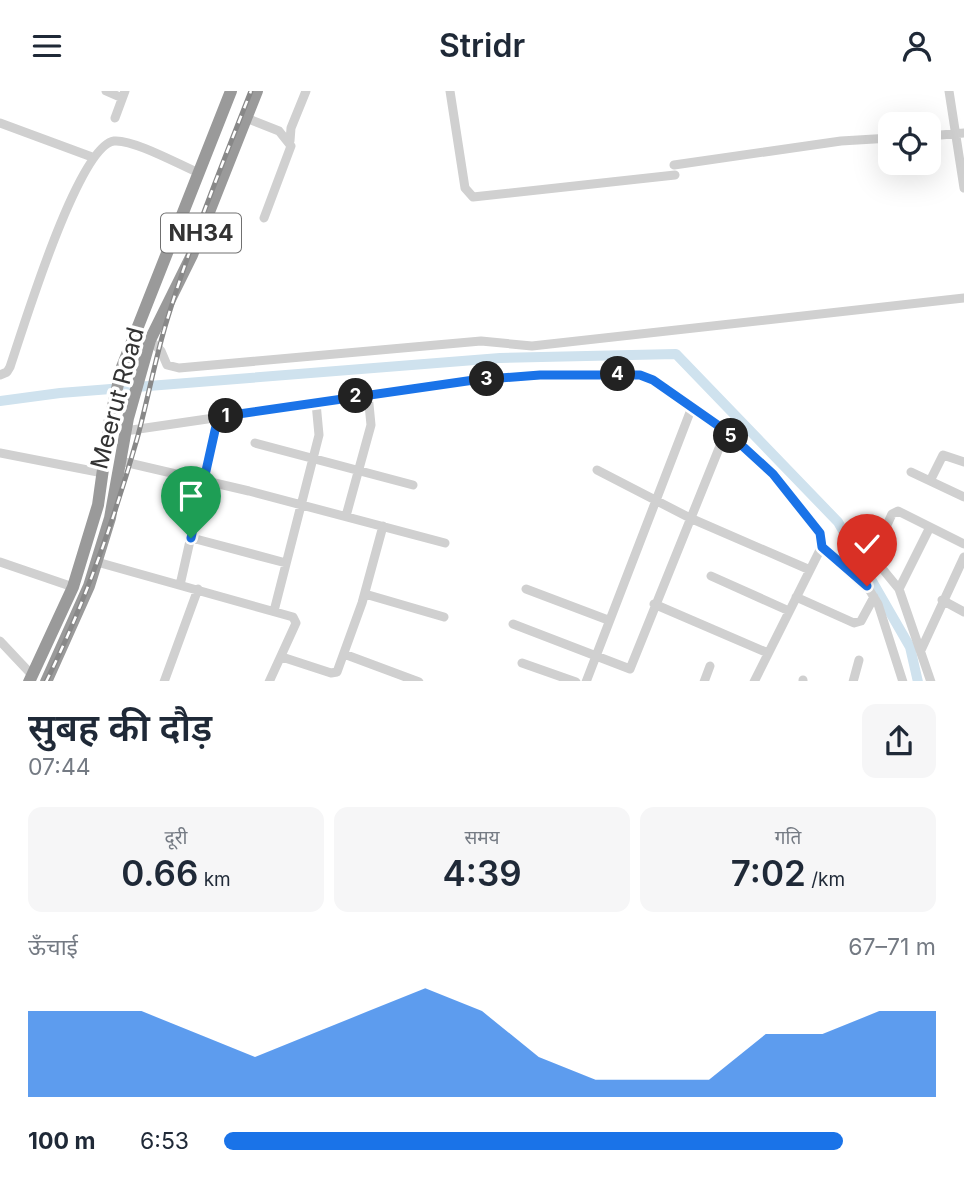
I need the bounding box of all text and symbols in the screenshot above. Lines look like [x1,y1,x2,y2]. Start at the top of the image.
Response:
text: Stridr [439,26,525,65]
icon: menu [28,27,66,65]
icon: person [898,27,936,65]
map controls [878,112,941,175]
button: locate [878,112,941,175]
road number: NH34 [161,213,241,253]
street label: Meerut Road [84,324,150,472]
pin: 4 [600,357,636,391]
pin: 3 [470,361,504,397]
text: 4 [611,362,624,385]
text: 3 [480,367,493,390]
pin: 2 [338,379,374,413]
text: 2 [350,384,361,407]
pin: 1 [208,399,244,433]
text: 1 [221,404,230,427]
pin: 5 [714,419,748,453]
text: 5 [724,424,737,447]
pin [161,466,221,538]
icon: arrive [172,477,210,515]
pin [837,514,897,586]
icon: check [848,525,886,563]
text: सुबह की दौड़ [28,704,212,750]
button: share [862,704,936,778]
text: 07:44 [28,753,91,781]
text: दूरी [165,826,187,849]
text: समय [464,826,500,849]
text: गति [775,826,801,849]
text: 0.66 [121,852,198,894]
text: 4:39 [442,852,522,894]
text: 7:02 [731,852,806,894]
text: km [198,868,231,891]
text: /km [806,868,845,891]
text: ऊँचाई [28,933,78,961]
text: 67–71 m [848,933,936,961]
text: 100 m [28,1127,95,1155]
text: 6:53 [140,1127,189,1155]

